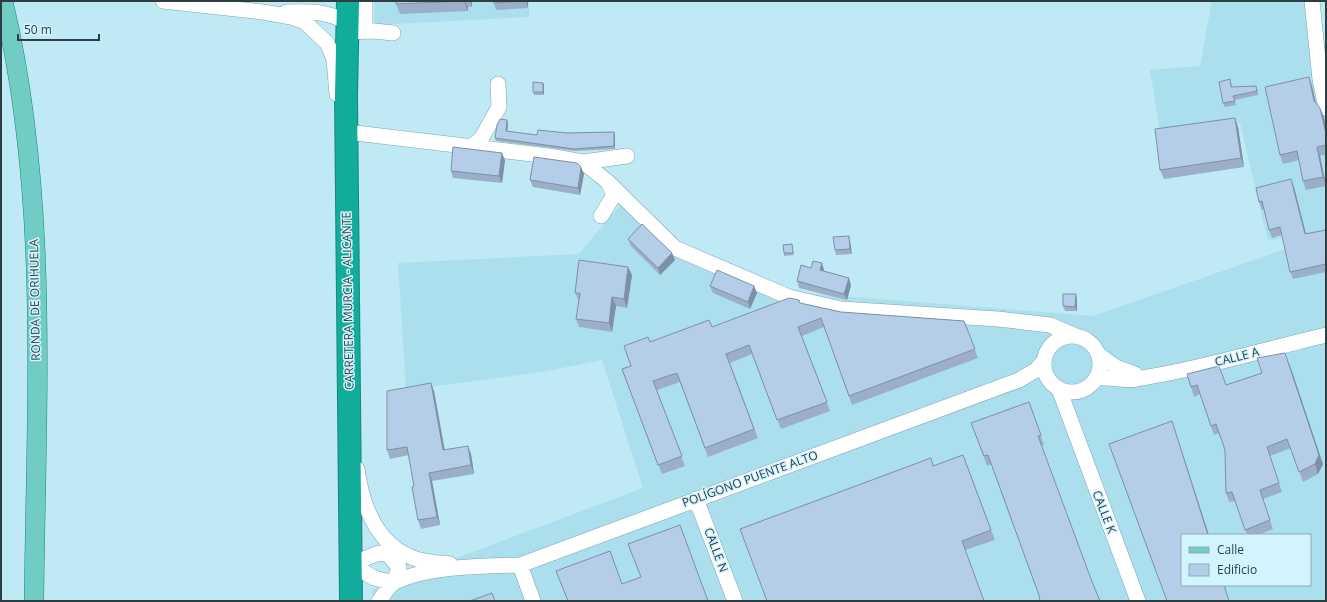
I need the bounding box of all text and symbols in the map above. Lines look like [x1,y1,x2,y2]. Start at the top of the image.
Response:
scale bar [18,16,99,42]
text: 50 m [24,21,52,38]
street label: CARRETERA MURCIA - ALICANTE [337,212,358,390]
street label: RONDA DE ORIHUELA [25,239,44,361]
street label: CALLE A [1213,343,1261,370]
street label: POLÍGONO PUENTE ALTO [679,446,820,511]
street label: CALLE K [1089,488,1121,536]
street label: CALLE N [700,525,733,575]
legend [1181,534,1311,586]
text: Calle [1217,541,1244,558]
text: Edificio [1217,561,1257,578]

